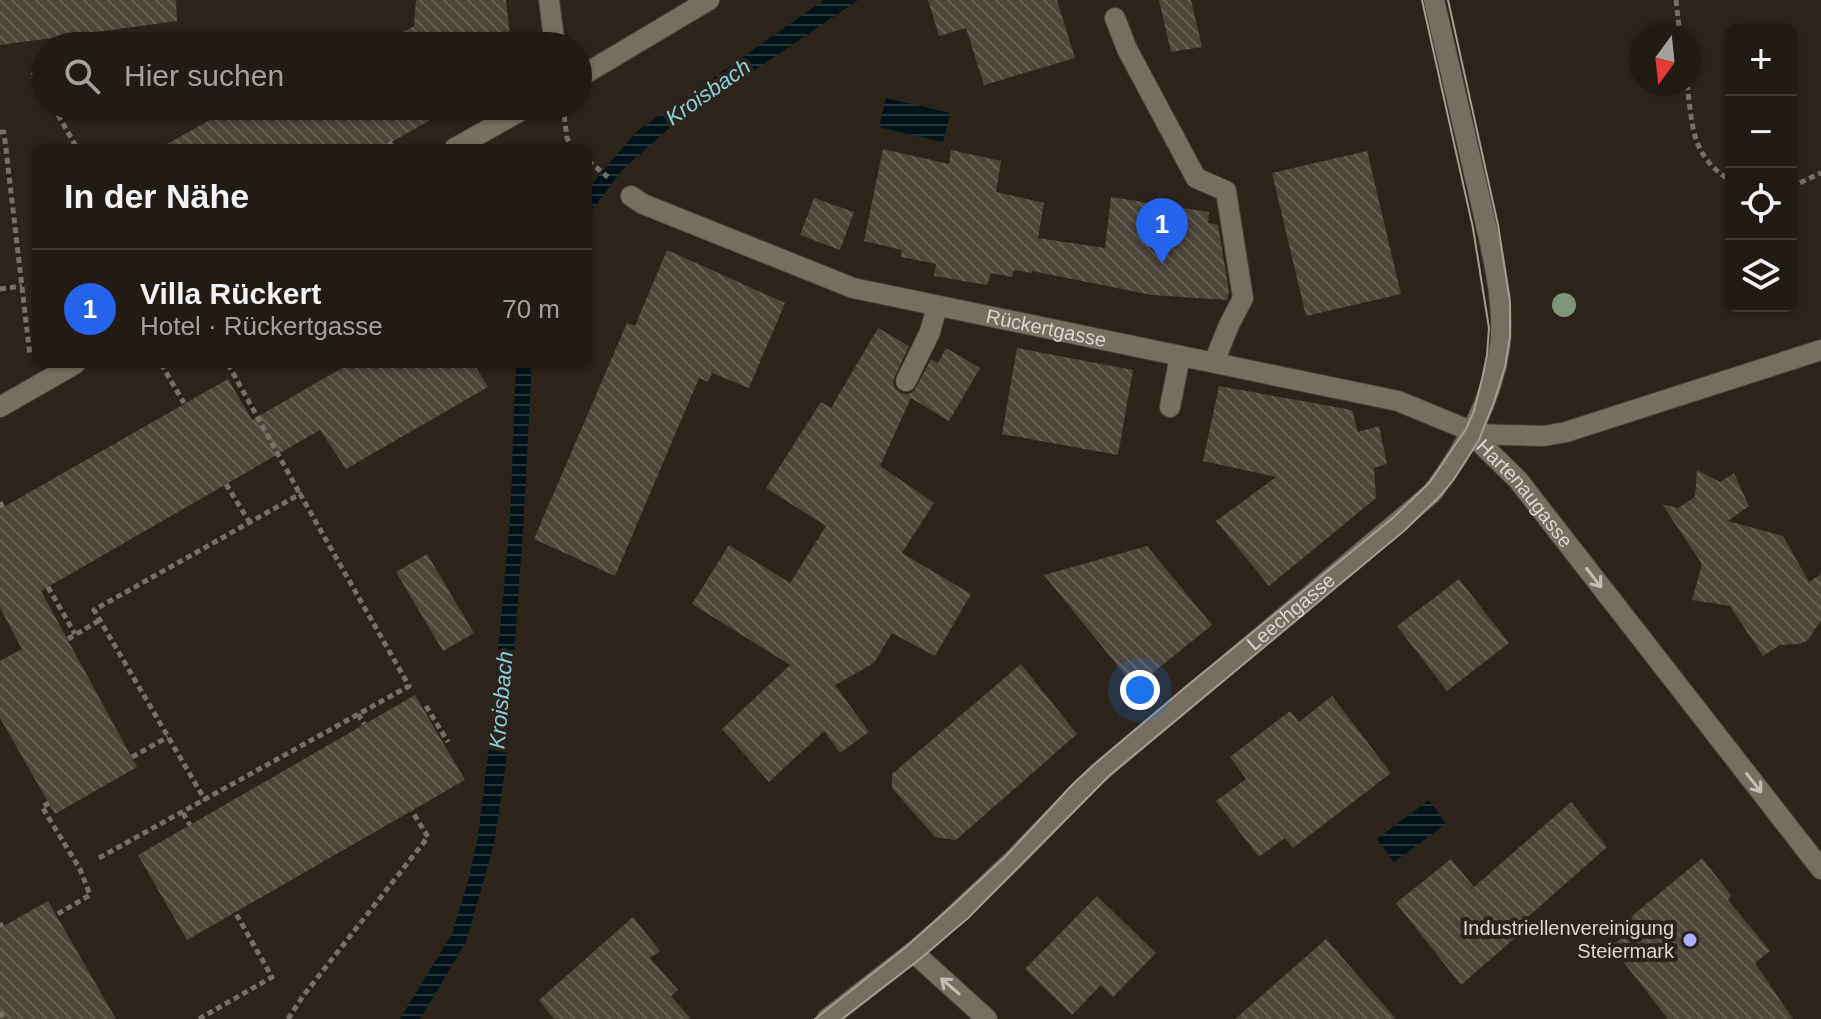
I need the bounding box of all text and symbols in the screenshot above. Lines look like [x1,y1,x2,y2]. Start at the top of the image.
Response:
north arrow [1629,24,1701,96]
map controls [1725,24,1797,312]
button: + [1725,24,1797,96]
search box [32,32,592,120]
icon: search [60,54,104,98]
water label: Kroisbach [661,54,755,130]
text: Hier suchen [124,59,284,92]
button: − [1725,96,1797,168]
button: locate [1725,168,1797,240]
text: In der Nähe [64,177,249,215]
pin: 1 [1136,198,1188,264]
button: layers [1725,240,1797,312]
text: Villa Rückert [140,277,321,310]
text: 1 [83,294,97,324]
text: 70 m [502,294,560,324]
street label: Rückertgasse [984,305,1108,351]
text: Hotel · Rückertgasse [140,311,383,341]
street label: Hartenaugasse [1472,435,1577,552]
one-way arrow [1586,567,1603,588]
street label: Leechgasse [1242,568,1339,655]
water label: Kroisbach [484,650,518,750]
your location [1120,670,1160,710]
one-way arrow [1745,772,1762,793]
place label: Industriellenvereinigung Steiermark [1463,917,1675,962]
marker: Industriellenvereinigung Steiermark [1681,931,1699,949]
one-way arrow [940,977,960,995]

